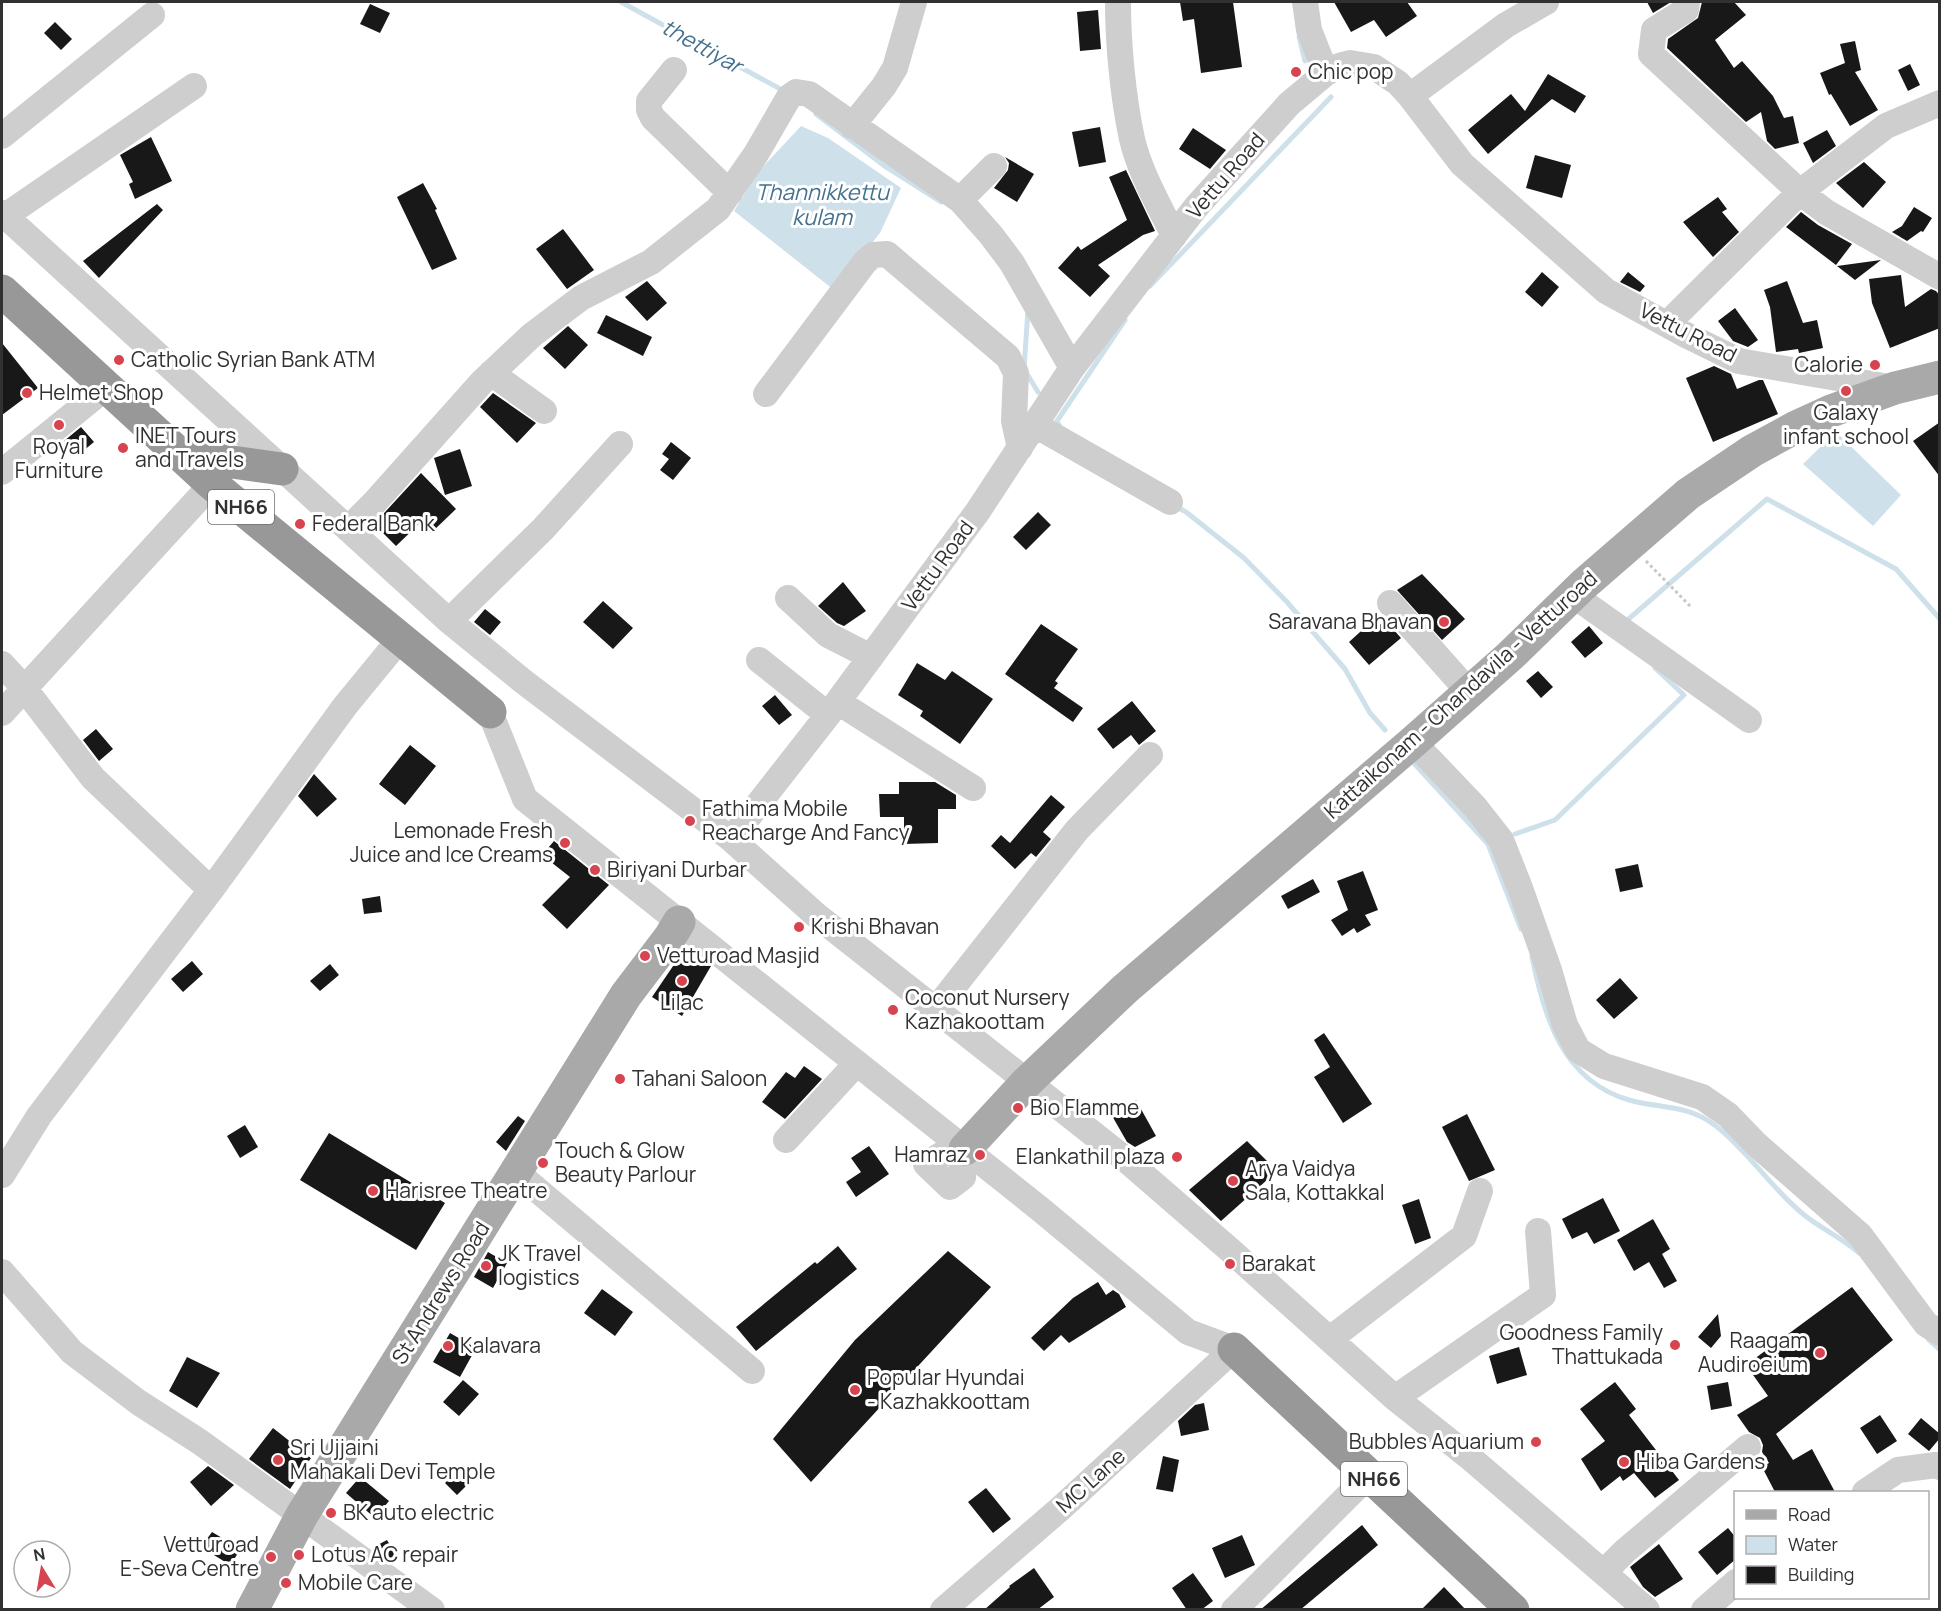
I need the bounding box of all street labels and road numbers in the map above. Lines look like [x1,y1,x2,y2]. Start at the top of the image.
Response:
street label: Vettu Road [1180,126,1270,224]
street label: Vettu Road [1635,296,1742,369]
road number: NH66 [208,490,274,524]
street label: Vettu Road [895,514,980,616]
street label: Kattaikonam - Chandavila - Vetturoad [1318,564,1603,825]
street label: St Andrews Road [385,1216,495,1369]
street label: MC Lane [1050,1442,1131,1519]
road number: NH66 [1341,1462,1407,1496]

